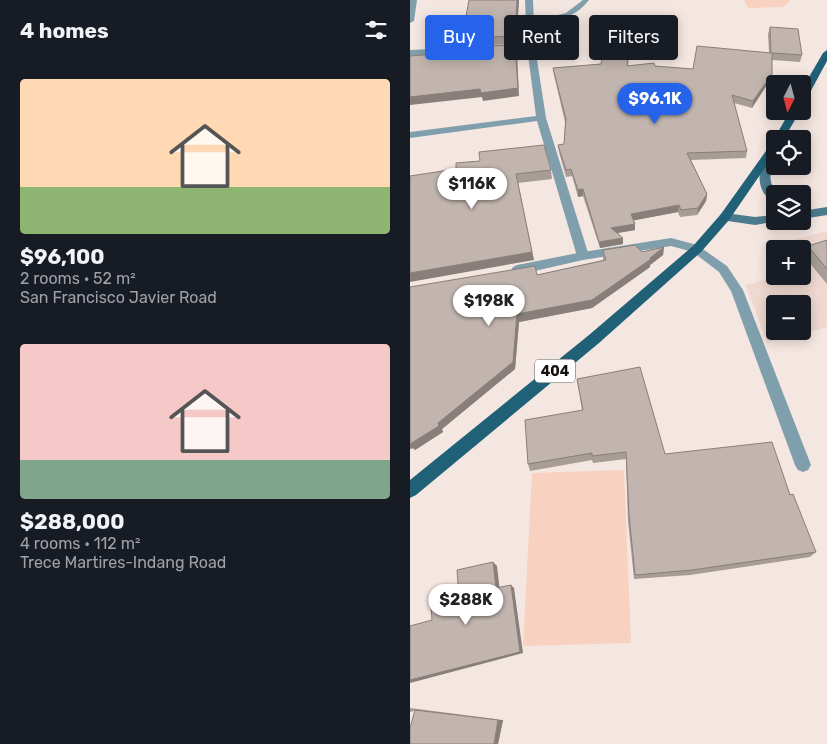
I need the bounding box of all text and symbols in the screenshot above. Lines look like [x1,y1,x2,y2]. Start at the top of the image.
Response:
chip: Buy [425,15,494,60]
chip: Rent [504,15,579,60]
chip: Filters [589,15,678,60]
icon: filters [362,16,390,44]
text: 4 homes [20,18,109,43]
north arrow [766,75,811,120]
map controls [766,75,811,340]
pin: $96.1K [614,82,696,125]
text: $96.1K [628,89,682,108]
icon: home [160,111,250,201]
button: locate [766,130,811,175]
pin: $116K [437,168,507,210]
text: $116K [448,174,496,193]
button: layers [766,185,811,230]
button: + [766,240,811,285]
text: $96,100 [20,244,105,269]
text: 2 rooms · 52 m² [20,269,136,288]
pin: $198K [454,284,524,327]
text: San Francisco Javier Road [20,288,217,307]
text: $198K [464,291,514,310]
button: − [766,295,811,340]
road number: 404 [535,360,575,382]
icon: home [160,376,250,466]
text: $288,000 [20,509,125,534]
text: 4 rooms · 112 m² [20,534,140,553]
text: Trece Martires-Indang Road [20,553,226,572]
pin: $288K [431,584,501,626]
text: $288K [439,590,493,609]

